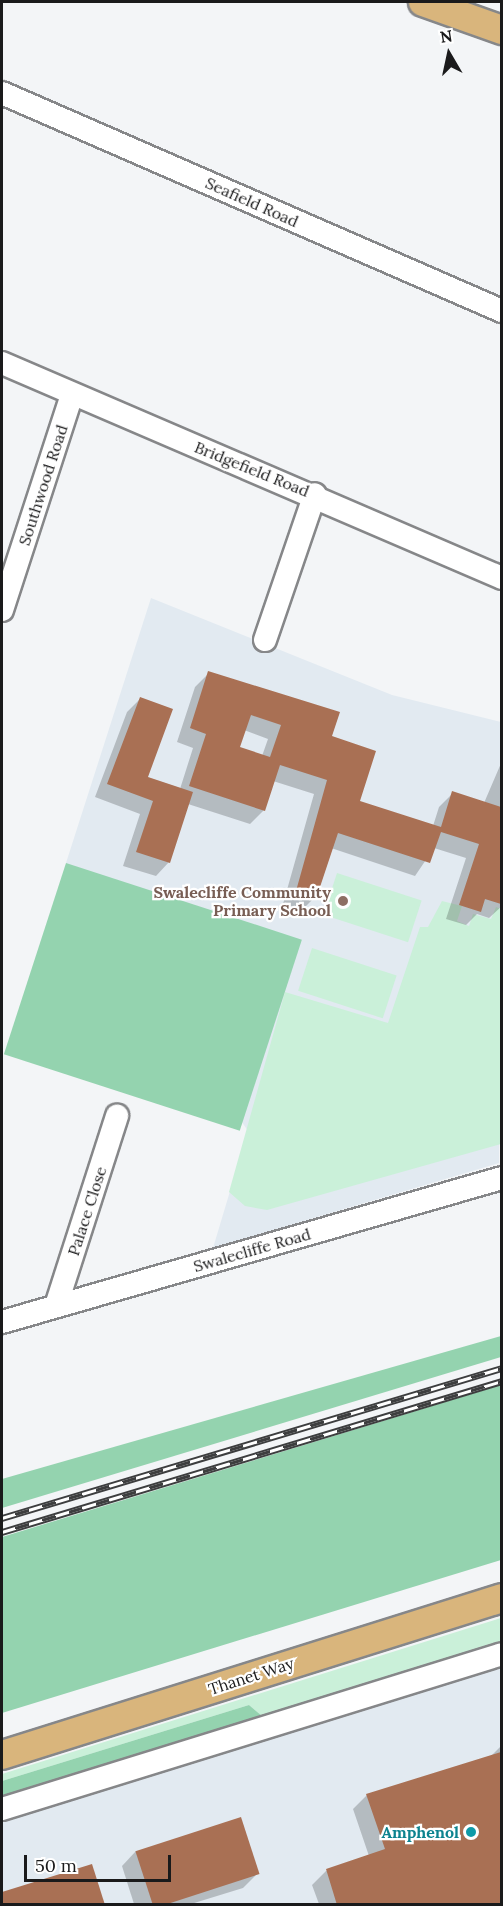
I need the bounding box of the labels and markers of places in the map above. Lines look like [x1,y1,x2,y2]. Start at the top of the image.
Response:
place label: Swalecliffe Community Primary School [154,882,331,920]
marker: Swalecliffe Community Primary School [336,894,350,908]
place label: Amphenol [381,1822,459,1842]
marker: Amphenol [464,1825,478,1839]

